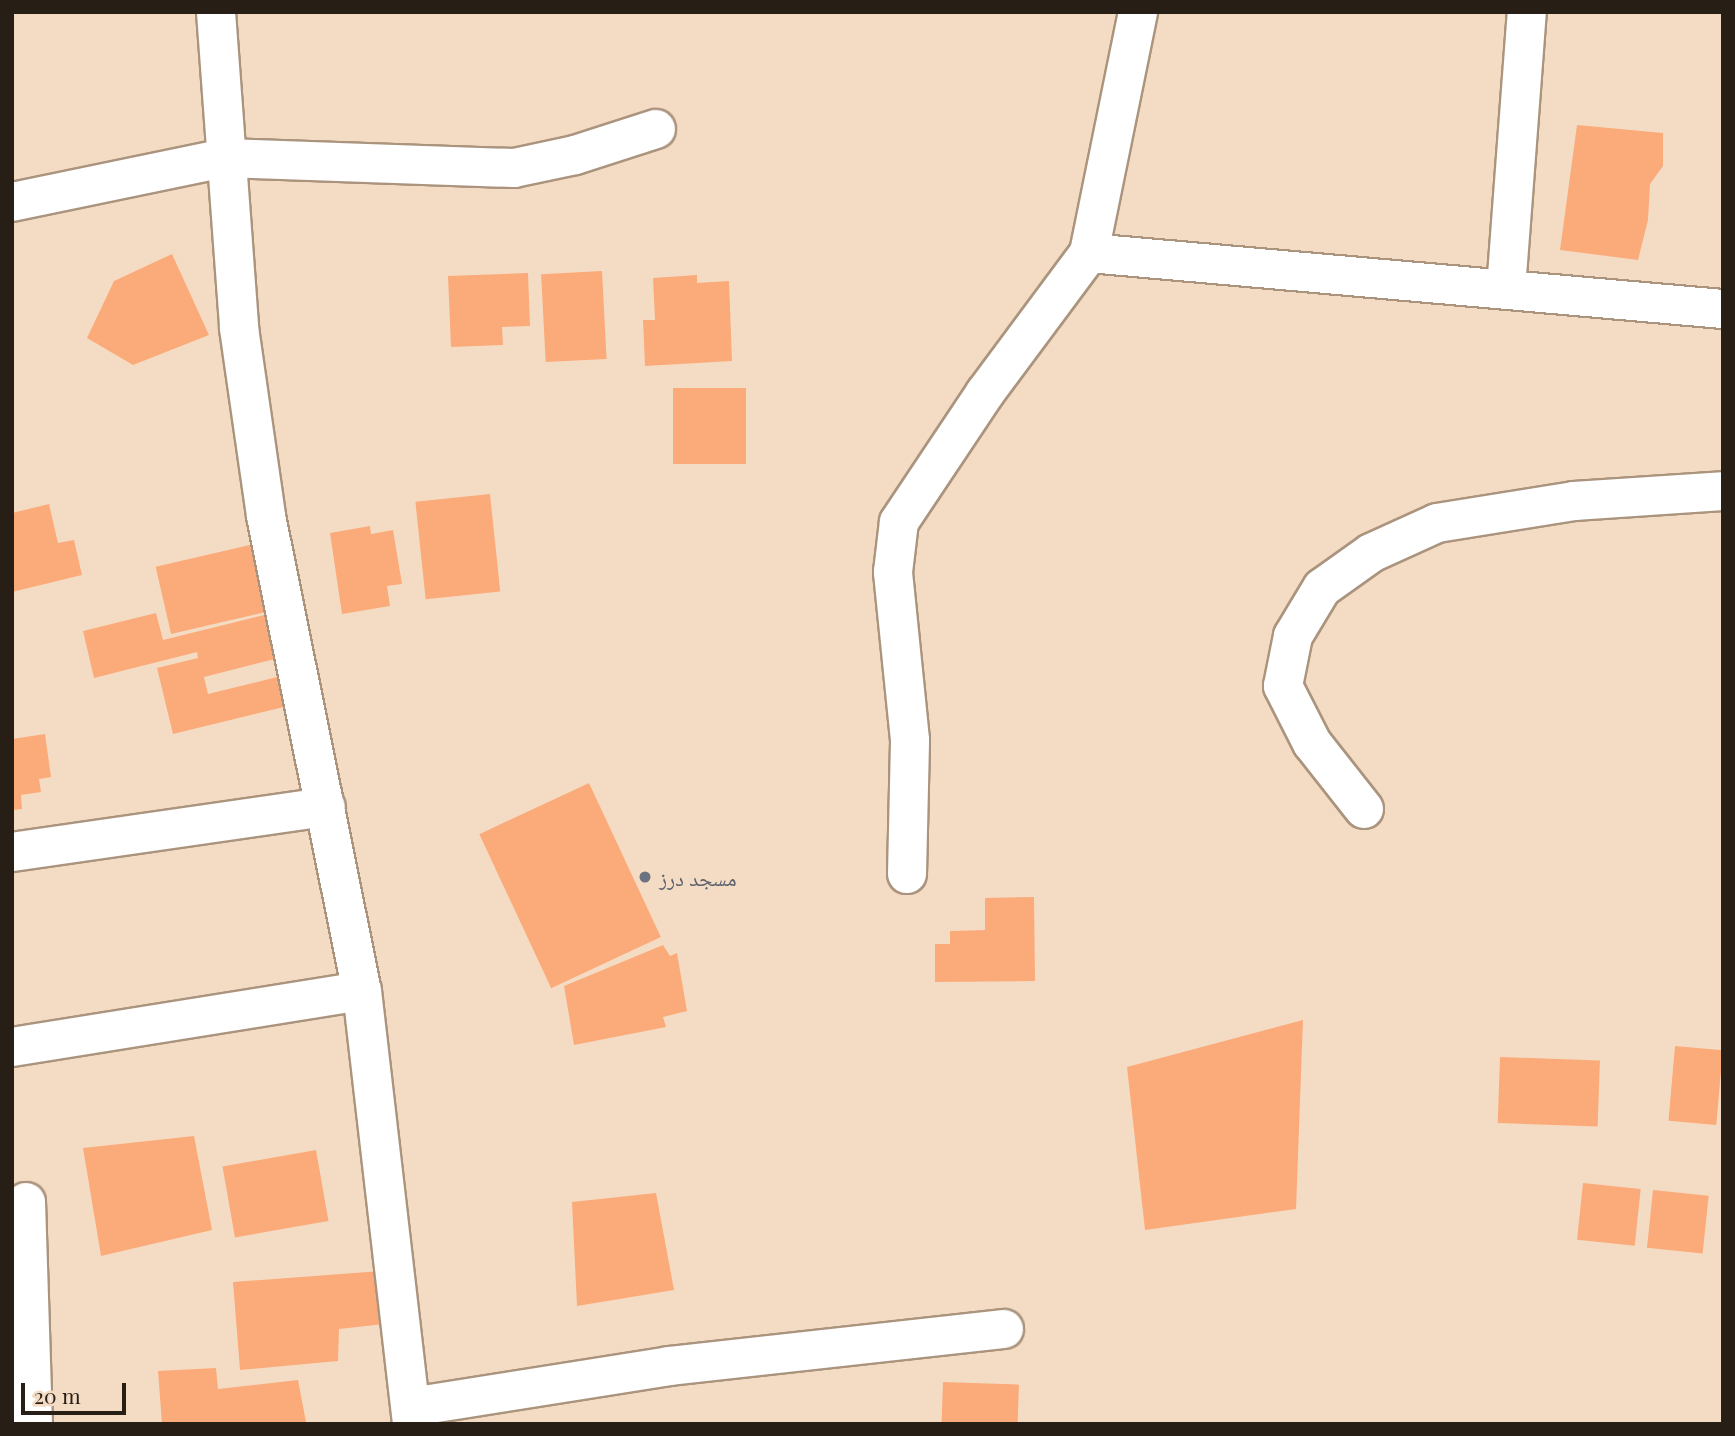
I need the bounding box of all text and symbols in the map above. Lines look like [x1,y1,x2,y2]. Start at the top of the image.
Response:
place label: مسجد درز [659,864,737,890]
marker: مسجد درز [637,869,653,885]
scale bar [24,1370,130,1414]
text: 20 m [34,1381,81,1409]

